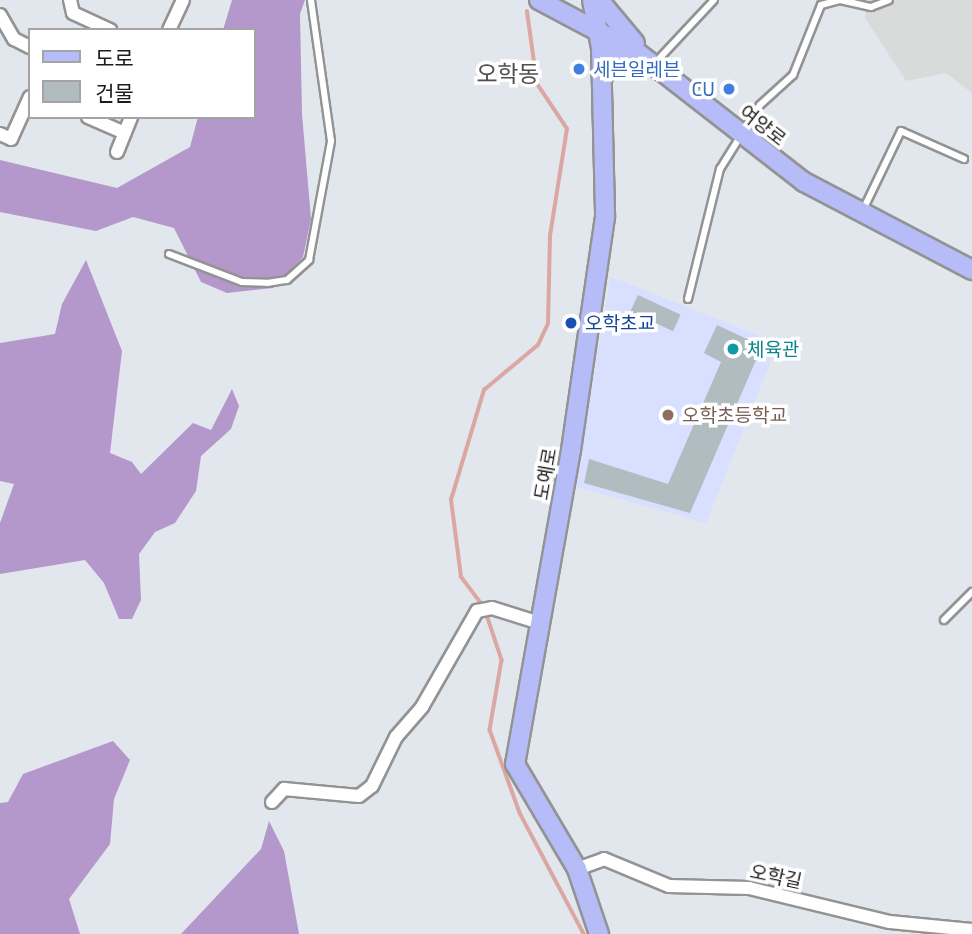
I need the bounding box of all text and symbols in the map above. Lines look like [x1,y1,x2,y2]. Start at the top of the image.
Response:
legend [28,28,256,119]
text: 도로 [95,45,134,70]
place label: 세븐일레븐 [593,58,680,80]
district label: 오학동 [476,59,540,87]
marker: 세븐일레븐 [571,61,587,77]
place label: CU [692,78,715,100]
text: 건물 [95,80,134,105]
marker: CU [721,81,737,97]
street label: 여양로 [735,100,791,150]
place label: 오학초교 [585,312,655,334]
marker: 오학초교 [563,315,579,331]
place label: 체육관 [747,338,799,360]
marker: 체육관 [725,341,741,357]
place label: 오학초등학교 [682,404,787,426]
marker: 오학초등학교 [660,407,676,423]
street label: 도예로 [529,446,561,502]
street label: 오학길 [748,859,804,893]

